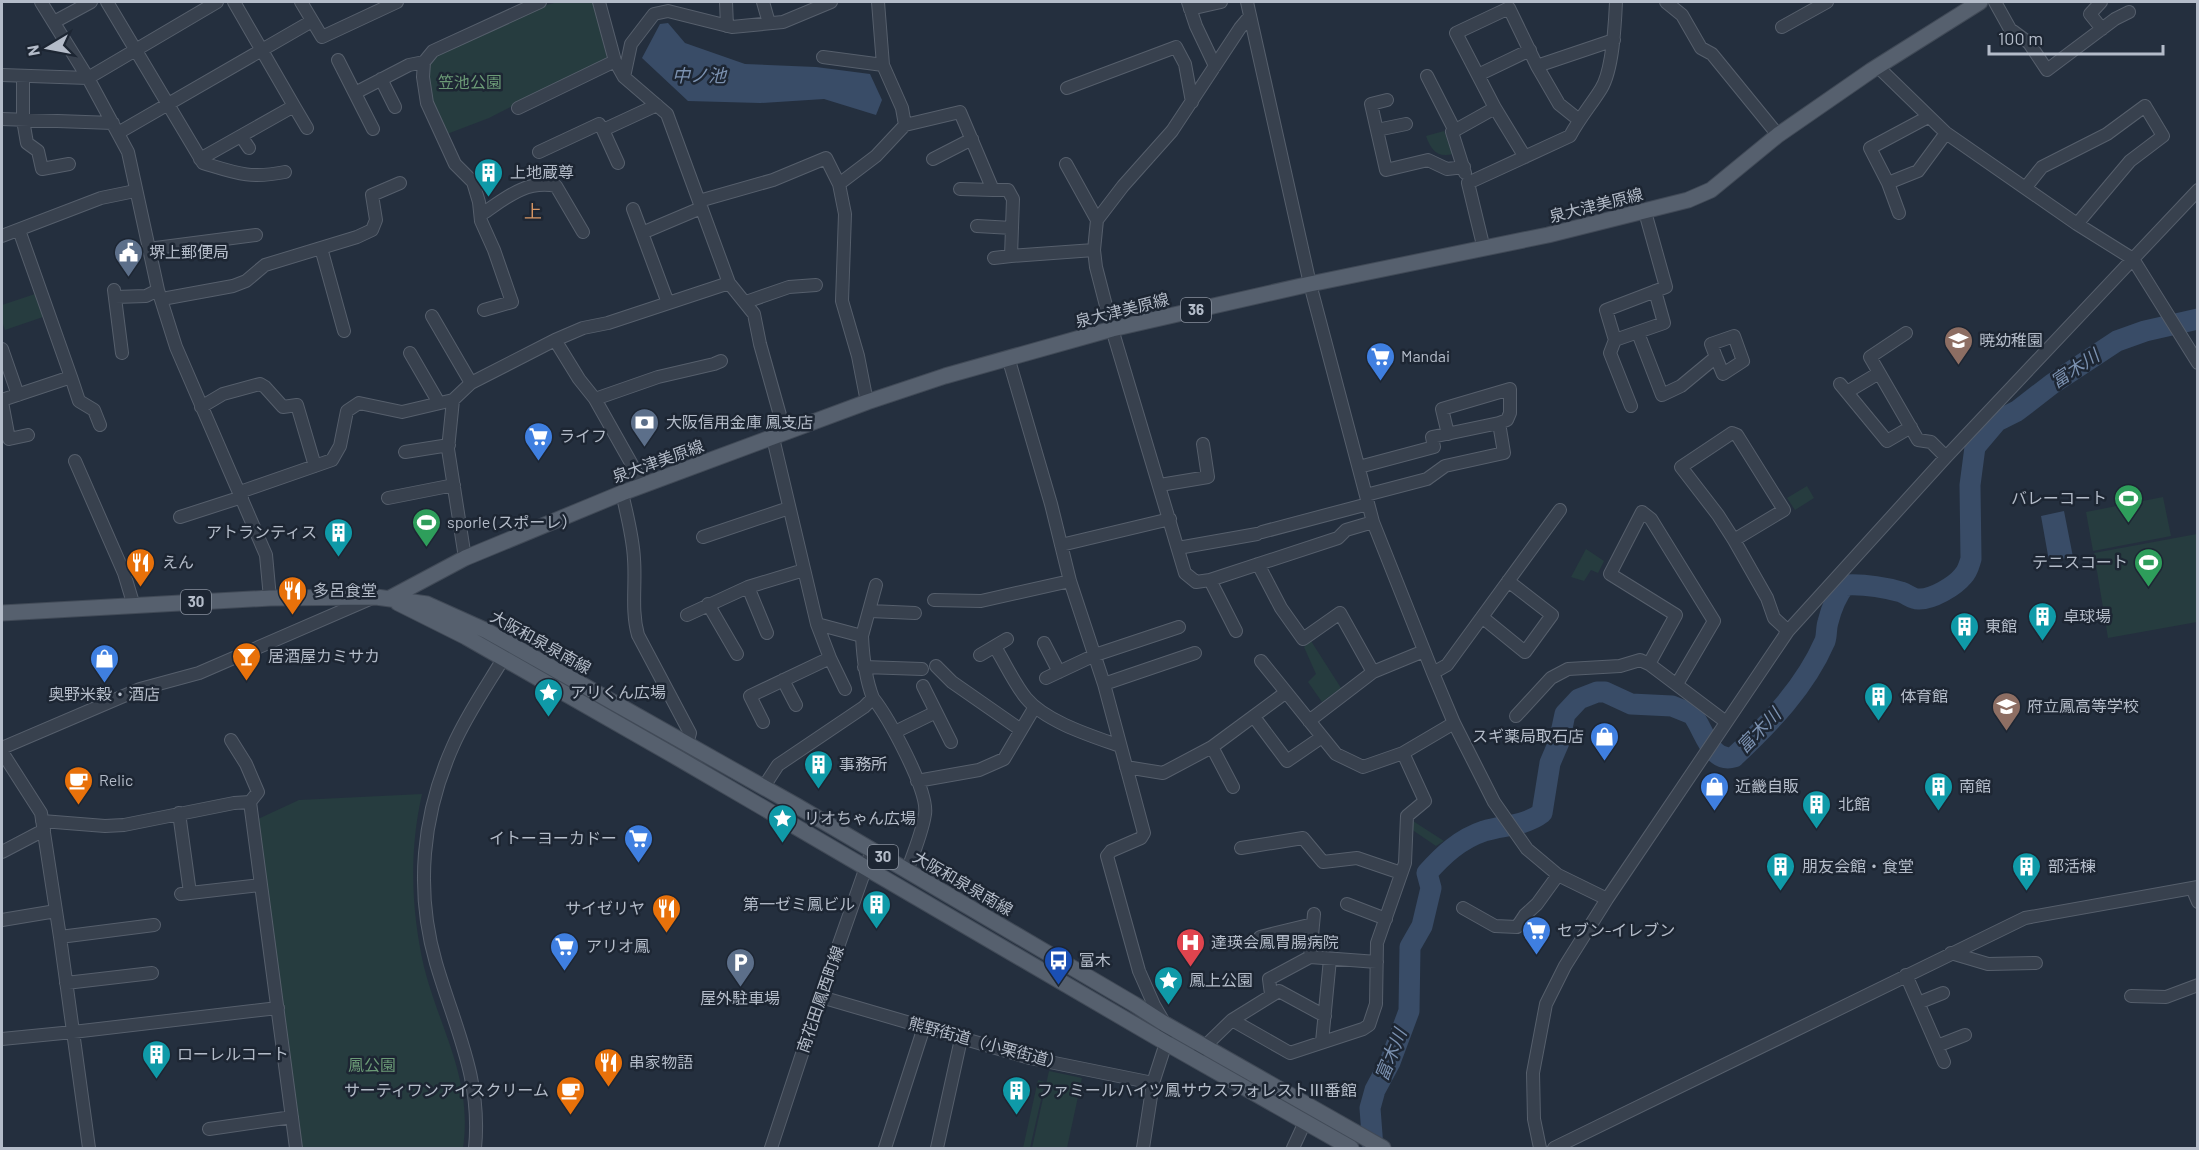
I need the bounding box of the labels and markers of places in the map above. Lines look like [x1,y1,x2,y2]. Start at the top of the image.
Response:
building icon: 上地蔵尊 [473,156,505,198]
place label: 上地蔵尊 [510,162,574,181]
public building icon: 堺上郵便局 [112,236,144,278]
place label: 堺上郵便局 [149,242,229,261]
school or university icon: 暁幼稚園 [1942,324,1974,366]
place label: 暁幼稚園 [1979,330,2043,349]
supermarket icon: Mandai [1364,340,1396,382]
place label: Mandai [1401,346,1450,365]
bank icon: 大阪信用金庫 鳳支店 [629,406,661,448]
place label: 大阪信用金庫 鳳支店 [666,412,813,431]
supermarket icon: ライフ [522,420,554,462]
place label: ライフ [559,426,607,445]
sports icon: バレーコート [2112,482,2144,524]
place label: バレーコート [2011,488,2107,507]
sports icon: sporle (スポーレ） [410,506,442,548]
place label: sporle (スポーレ） [447,512,578,531]
building icon: アトランティス [322,516,354,558]
place label: アトランティス [206,522,317,541]
restaurant icon: えん [125,546,157,588]
sports icon: テニスコート [2133,546,2165,588]
place label: えん [162,552,194,571]
place label: テニスコート [2032,552,2128,571]
restaurant icon: 多呂食堂 [276,574,308,616]
place label: 多呂食堂 [313,580,377,599]
building icon: 卓球場 [2026,600,2058,642]
place label: 卓球場 [2063,606,2111,625]
building icon: 東館 [1948,610,1980,652]
place label: 東館 [1985,616,2017,635]
bar icon: 居酒屋カミサカ [231,640,263,682]
shop icon: 奥野米穀・酒店 [88,642,120,684]
place label: 居酒屋カミサカ [268,646,380,665]
place icon: アリくん広場 [533,676,565,718]
building icon: 体育館 [1863,680,1895,722]
place label: アリくん広場 [570,682,666,701]
place label: 奥野米穀・酒店 [48,684,160,703]
place label: 体育館 [1900,686,1948,705]
school or university icon: 府立鳳高等学校 [1990,690,2022,732]
place label: 府立鳳高等学校 [2027,696,2139,715]
shop icon: スギ薬局取石店 [1589,720,1621,762]
place label: スギ薬局取石店 [1472,726,1584,745]
building icon: 事務所 [802,748,834,790]
place label: 事務所 [839,754,887,773]
cafe icon: Relic [62,764,94,806]
place label: Relic [99,770,133,789]
shop icon: 近畿自販 [1698,770,1730,812]
building icon: 南館 [1922,770,1954,812]
place label: 近畿自販 [1735,776,1799,795]
place label: 南館 [1959,776,1991,795]
building icon: 北館 [1801,788,1833,830]
place label: 北館 [1838,794,1870,813]
place icon: リオちゃん広場 [767,802,799,844]
place label: リオちゃん広場 [804,808,916,827]
supermarket icon: イトーヨーカドー [622,822,654,864]
place label: イトーヨーカドー [489,828,617,847]
building icon: 朋友会館・食堂 [1765,850,1797,892]
building icon: 部活棟 [2011,850,2043,892]
place label: 朋友会館・食堂 [1802,856,1914,875]
place label: 部活棟 [2048,856,2096,875]
building icon: 第一ゼミ鳳ビル [860,888,892,930]
restaurant icon: サイゼリヤ [650,892,682,934]
place label: 第一ゼミ鳳ビル [743,894,855,913]
place label: サイゼリヤ [565,898,645,917]
supermarket icon: セブン-イレブン [1520,914,1552,956]
place label: セブン-イレブン [1557,920,1675,939]
hospital icon: 達瑛会鳳胃腸病院 [1174,926,1206,968]
supermarket icon: アリオ鳳 [549,930,581,972]
place label: 達瑛会鳳胃腸病院 [1211,932,1339,951]
place label: アリオ鳳 [586,936,650,955]
bus stop icon: 富木 [1042,944,1074,986]
parking icon: 屋外駐車場 [724,946,756,988]
place label: 富木 [1079,950,1111,969]
place icon: 鳳上公園 [1152,964,1184,1006]
place label: 鳳上公園 [1189,970,1253,989]
place label: 屋外駐車場 [700,988,780,1007]
building icon: ローレルコート [140,1038,172,1080]
place label: ローレルコート [177,1044,289,1063]
restaurant icon: 串家物語 [592,1046,624,1088]
place label: 串家物語 [629,1052,693,1071]
cafe icon: サーティワンアイスクリーム [554,1074,586,1116]
building icon: ファミールハイツ鳳サウスフォレストⅢ番館 [1000,1074,1032,1116]
place label: サーティワンアイスクリーム [344,1080,549,1099]
place label: ファミールハイツ鳳サウスフォレストⅢ番館 [1037,1080,1357,1099]

